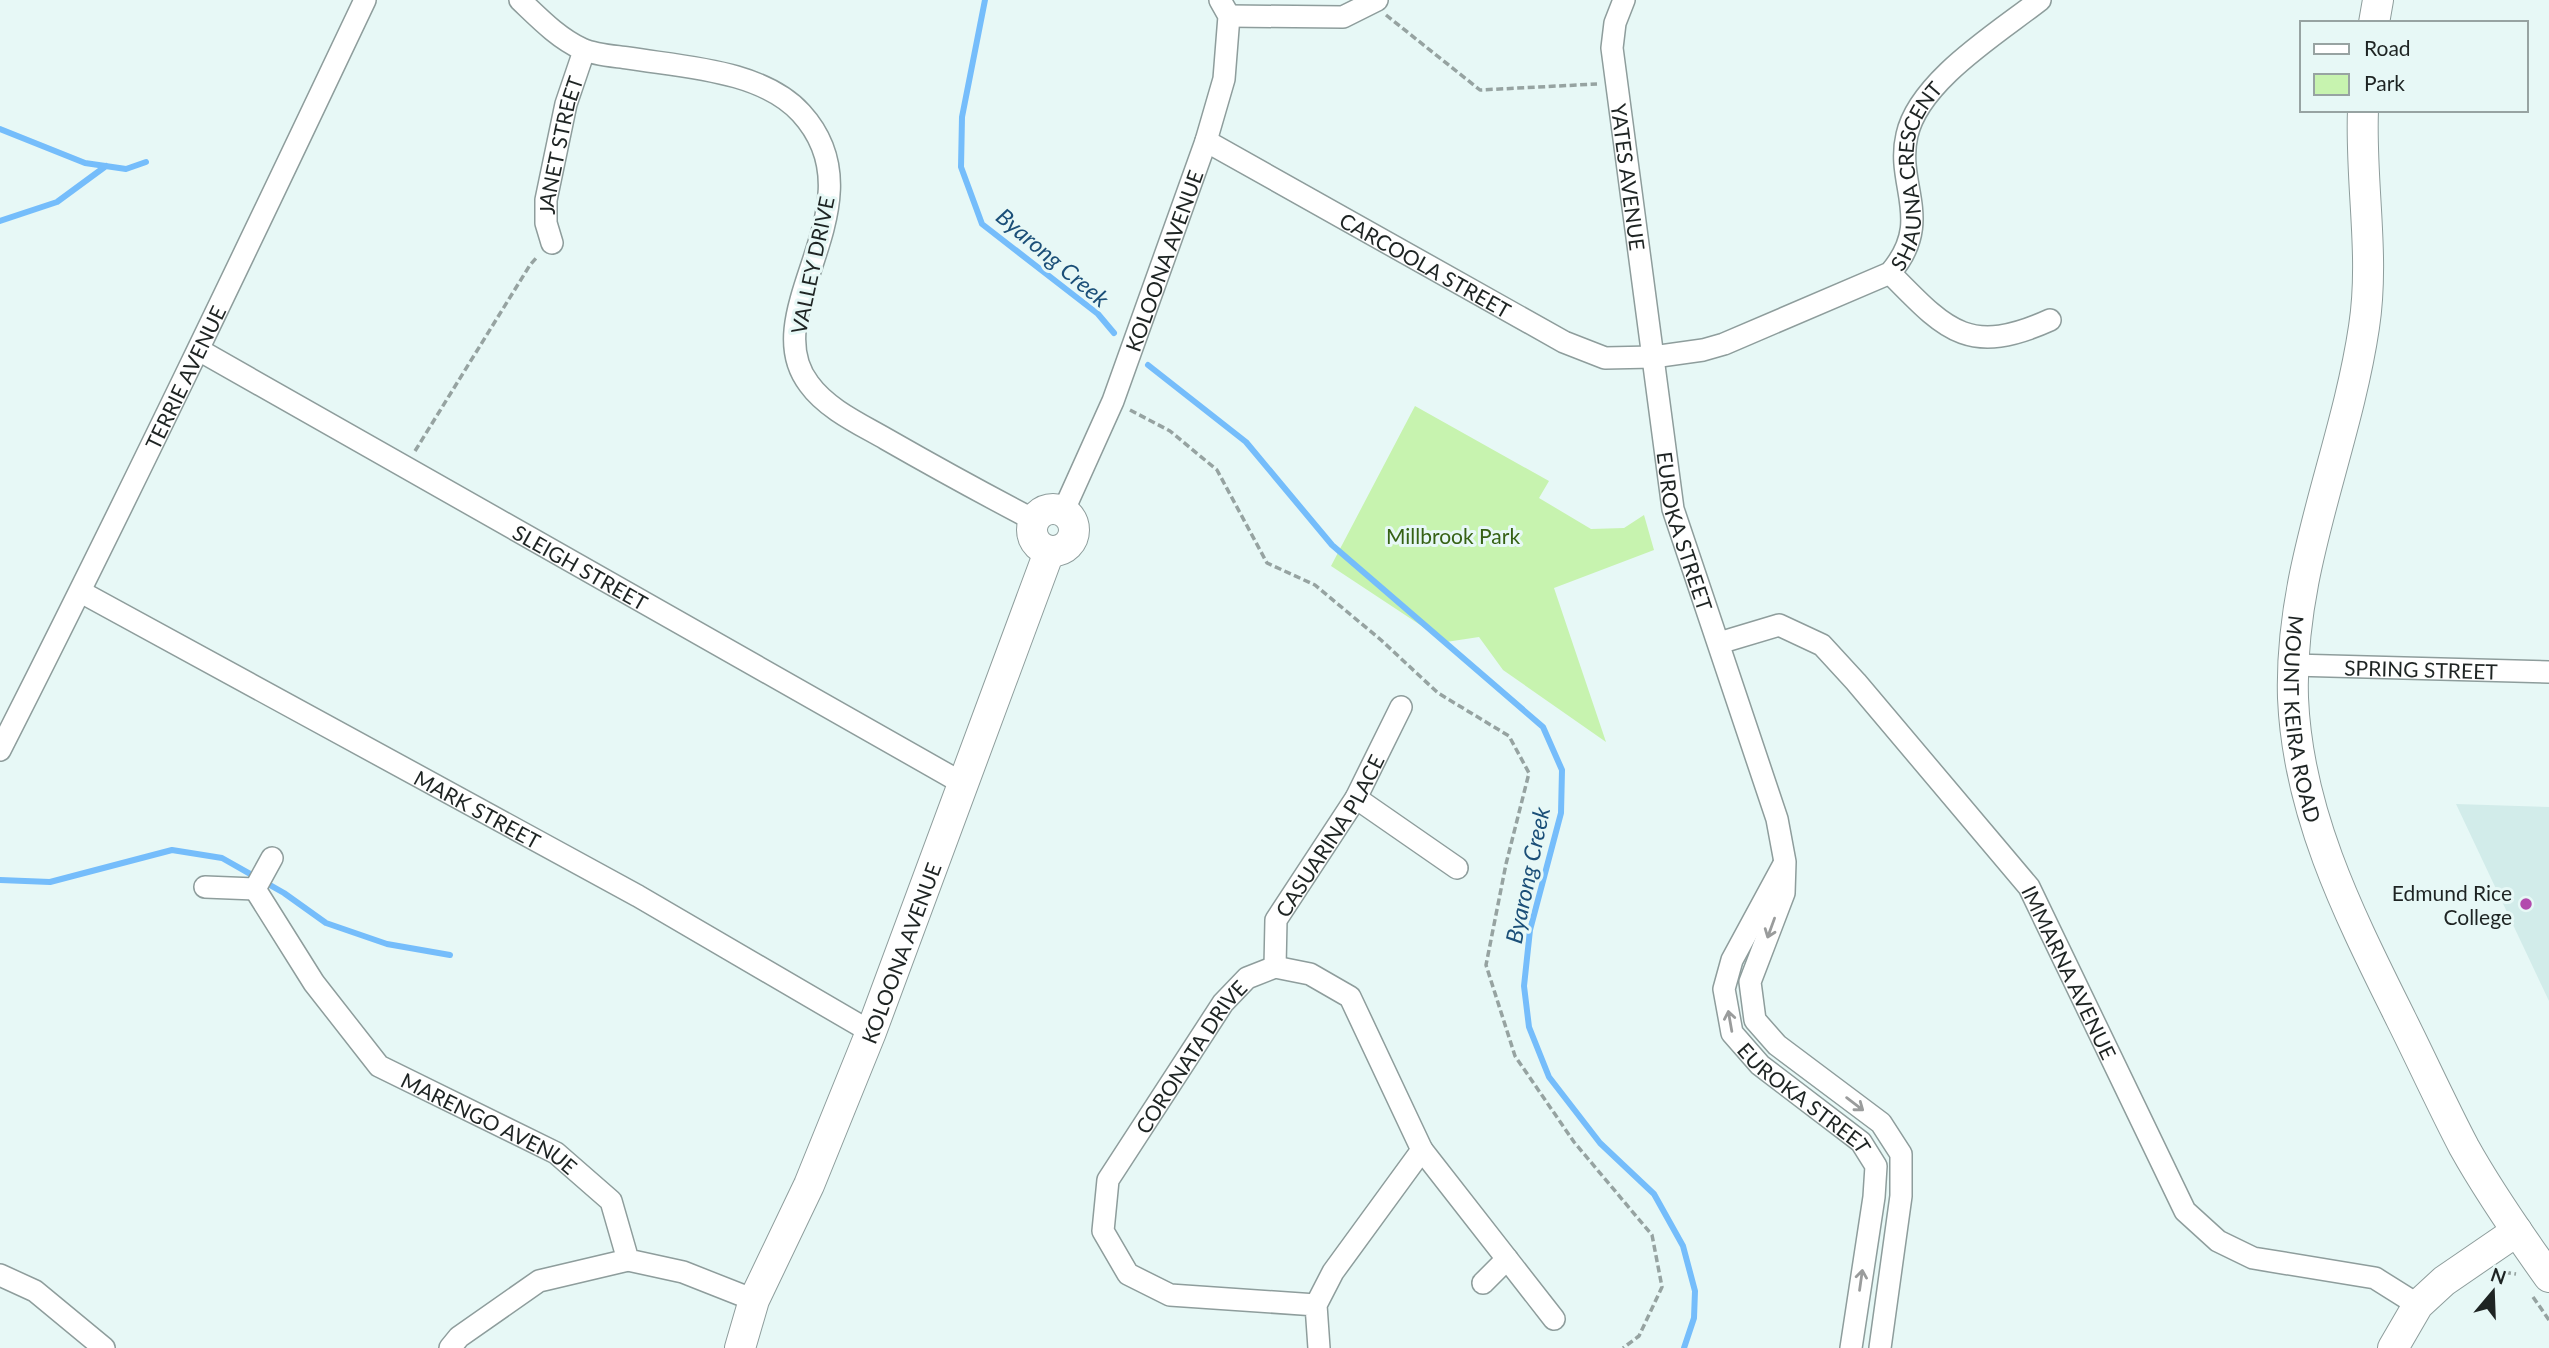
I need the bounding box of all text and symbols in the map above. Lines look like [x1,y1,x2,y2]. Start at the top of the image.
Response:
legend [2300,21,2528,112]
text: Road [2364,35,2411,60]
text: Park [2364,70,2405,95]
street label: JANET STREET [533,72,587,215]
street label: SHAUNA CRESCENT [1884,75,1947,275]
street label: YATES AVENUE [1607,102,1651,252]
street label: KOLOONA AVENUE [1119,166,1207,355]
street label: VALLEY DRIVE [785,194,839,336]
water label: Byarong Creek [991,202,1116,313]
street label: CARCOOLA STREET [1336,206,1516,323]
street label: TERRIE AVENUE [139,301,230,453]
street label: EUROKA STREET [1653,450,1719,614]
street label: SLEIGH STREET [509,519,653,615]
park label: Millbrook Park [1386,523,1520,548]
street label: MOUNT KEIRA ROAD [2280,614,2327,825]
street label: SPRING STREET [2344,654,2499,683]
street label: CASUARINA PLACE [1269,750,1388,921]
street label: MARK STREET [410,764,546,853]
water label: Byarong Creek [1499,803,1555,946]
street label: KOLOONA AVENUE [855,859,945,1047]
place label: Edmund Rice College [2392,880,2512,929]
street label: IMMARNA AVENUE [2018,881,2122,1063]
marker: Edmund Rice College [2518,896,2534,912]
one-way arrow [1764,916,1777,938]
street label: CORONATA DRIVE [1129,974,1251,1138]
one-way arrow [1723,1010,1736,1033]
street label: EUROKA STREET [1733,1037,1877,1158]
street label: MARENGO AVENUE [397,1067,583,1179]
one-way arrow [1845,1096,1864,1111]
north arrow [2458,1257,2528,1327]
text: N [2488,1262,2509,1289]
one-way arrow [1855,1270,1868,1292]

